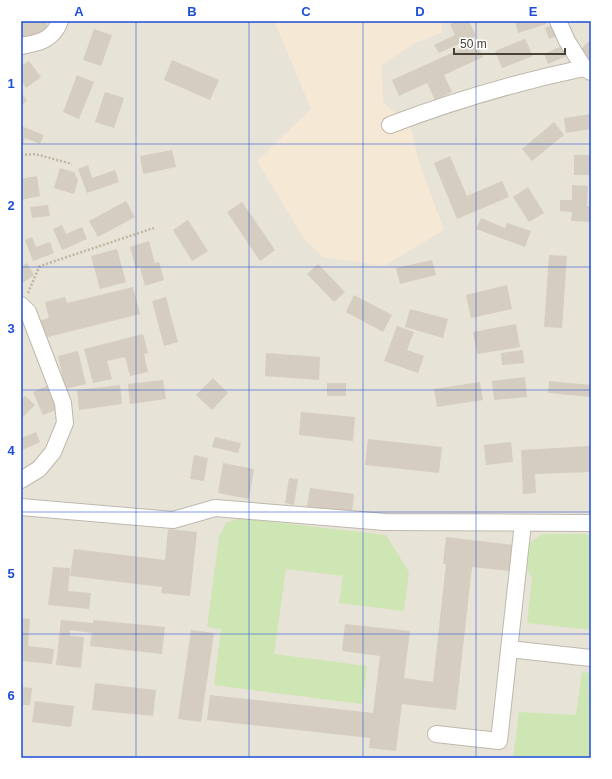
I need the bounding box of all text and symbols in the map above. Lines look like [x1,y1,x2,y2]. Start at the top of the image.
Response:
text: A [74,4,84,19]
text: B [187,4,197,19]
text: C [301,4,311,19]
text: D [415,4,425,19]
text: E [529,4,538,19]
scale bar [454,30,565,56]
text: 50 m [460,37,487,51]
text: 1 [7,76,15,91]
text: 2 [7,198,15,213]
text: 3 [7,321,15,336]
text: 4 [7,443,15,458]
text: 5 [7,566,15,581]
text: 6 [7,688,15,703]

